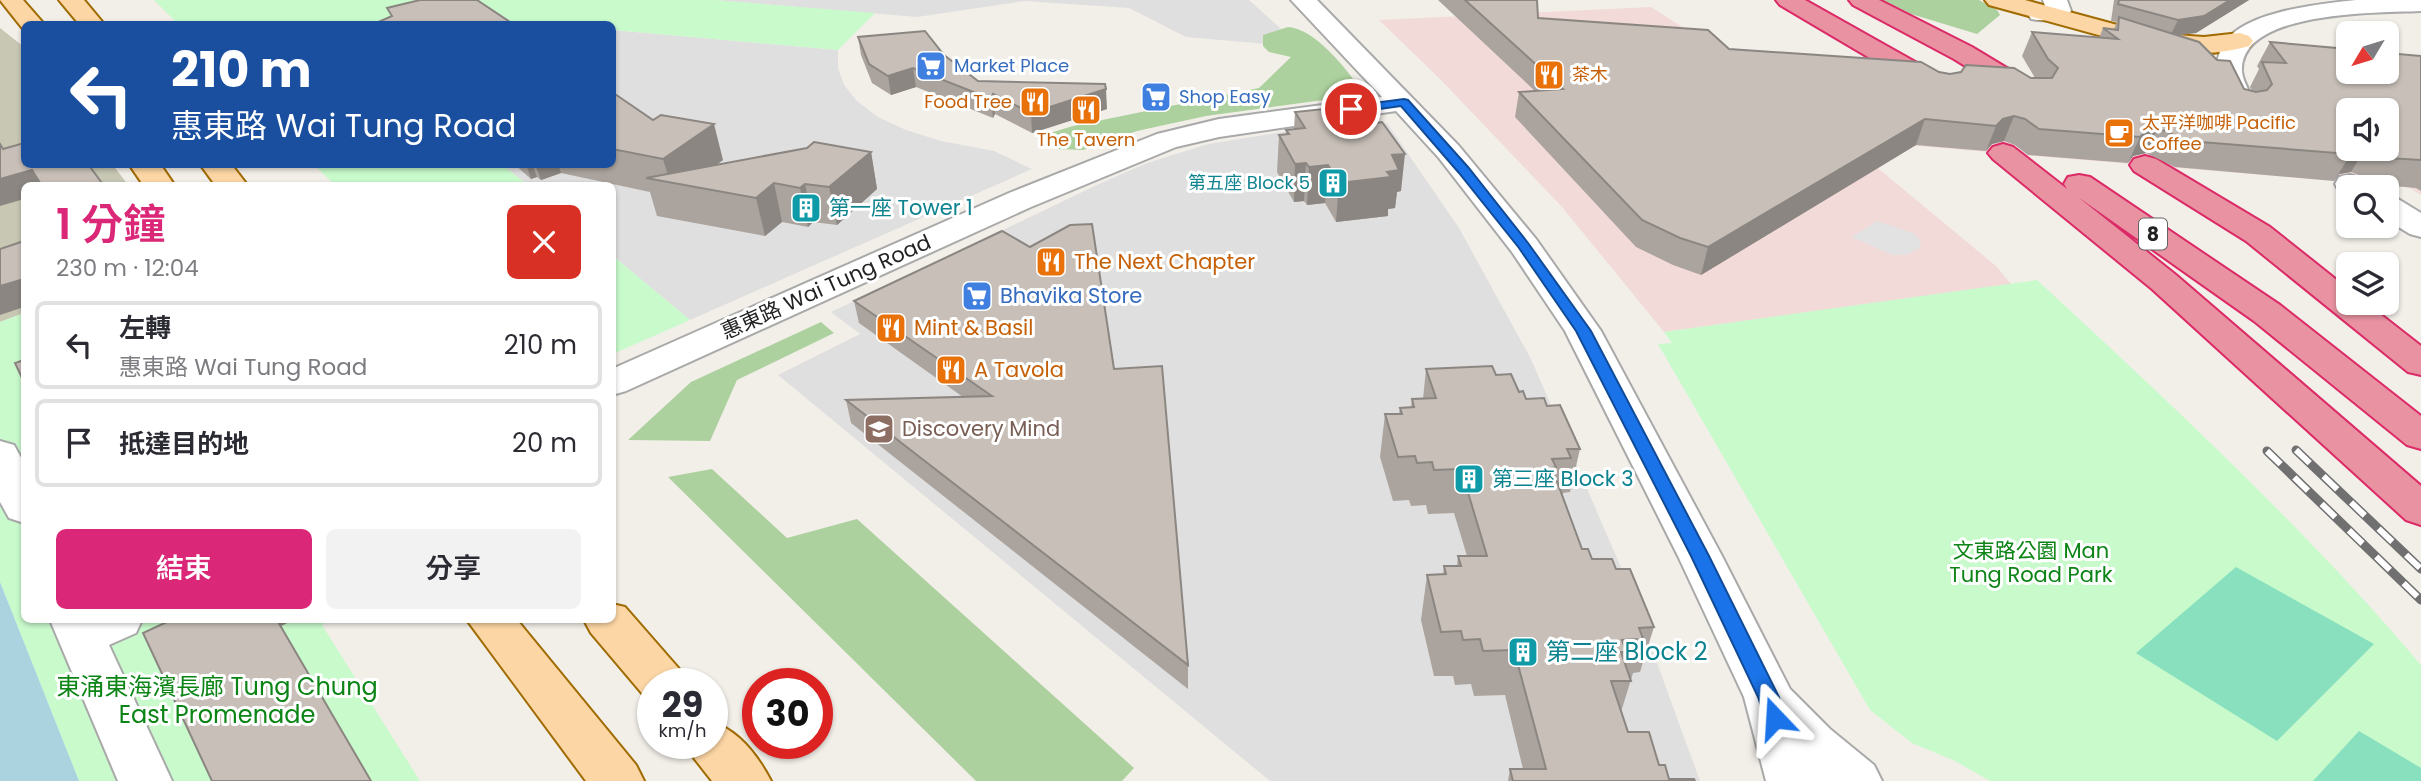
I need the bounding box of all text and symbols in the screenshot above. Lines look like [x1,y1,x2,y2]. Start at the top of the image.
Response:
north arrow [2336,21,2399,84]
map controls [2336,21,2399,315]
text: 210 m [171,36,312,104]
icon: left [56,49,147,140]
supermarket icon: Market Place [914,49,948,83]
place label: Market Place [954,53,1069,78]
restaurant icon: 茶木 [1532,58,1566,92]
place label: 茶木 [1572,62,1608,87]
pin [1321,79,1381,139]
supermarket icon: Shop Easy [1139,80,1173,114]
place label: Shop Easy [1179,84,1271,109]
restaurant icon: Food Tree [1018,85,1052,119]
place label: Food Tree [924,89,1012,114]
icon: arrive [1332,90,1370,128]
restaurant icon: The Tavern [1069,93,1103,127]
button: sound [2336,98,2399,161]
text: 惠東路 Wai Tung Road [171,103,516,148]
place label: 太平洋咖啡 Pacific Coffee [2142,110,2296,156]
cafe icon: 太平洋咖啡 Pacific Coffee [2102,116,2136,150]
place label: The Tavern [1037,127,1135,152]
building icon: 第五座 Block 5 [1316,166,1350,200]
place label: 第五座 Block 5 [1188,170,1310,195]
button: search [2336,175,2399,238]
building icon: 第一座 Tower 1 [789,191,823,225]
place label: 第一座 Tower 1 [829,193,973,222]
text: 1 分鐘 [56,195,165,254]
button: close [507,205,581,279]
road number: 8 [2139,218,2167,250]
street label: 惠東路 Wai Tung Road [716,227,935,346]
restaurant icon: The Next Chapter [1034,245,1068,279]
place label: The Next Chapter [1074,247,1255,276]
text: 230 m · 12:04 [56,252,199,284]
button: layers [2336,252,2399,315]
supermarket icon: Bhavika Store [960,279,994,313]
place label: Bhavika Store [1000,281,1142,310]
text: 左轉 [119,310,171,346]
restaurant icon: Mint & Basil [874,311,908,345]
place label: Mint & Basil [914,313,1033,342]
icon: left [60,326,98,364]
text: 210 m [504,327,577,363]
text: 惠東路 Wai Tung Road [119,351,367,383]
restaurant icon: A Tavola [934,353,968,387]
place label: A Tavola [974,355,1064,384]
school or university icon: Discovery Mind [862,412,896,446]
place label: Discovery Mind [902,414,1060,443]
icon: arrive [60,424,98,462]
text: 20 m [512,425,577,461]
text: 抵達目的地 [119,426,249,462]
building icon: 第三座 Block 3 [1452,462,1486,496]
place label: 第三座 Block 3 [1492,464,1634,493]
button: 結束 [56,529,312,609]
button: 分享 [326,529,581,609]
park label: 文東路公園 Man Tung Road Park [1949,536,2113,589]
building icon: 第二座 Block 2 [1506,635,1540,669]
place label: 第二座 Block 2 [1546,635,1708,668]
speed limit sign: 30 [742,668,833,759]
park label: 東涌東海濱長廊 Tung Chung East Promenade [56,670,378,731]
text: 29 [662,680,703,729]
position arrow [1738,681,1812,755]
text: km/h [659,718,706,743]

